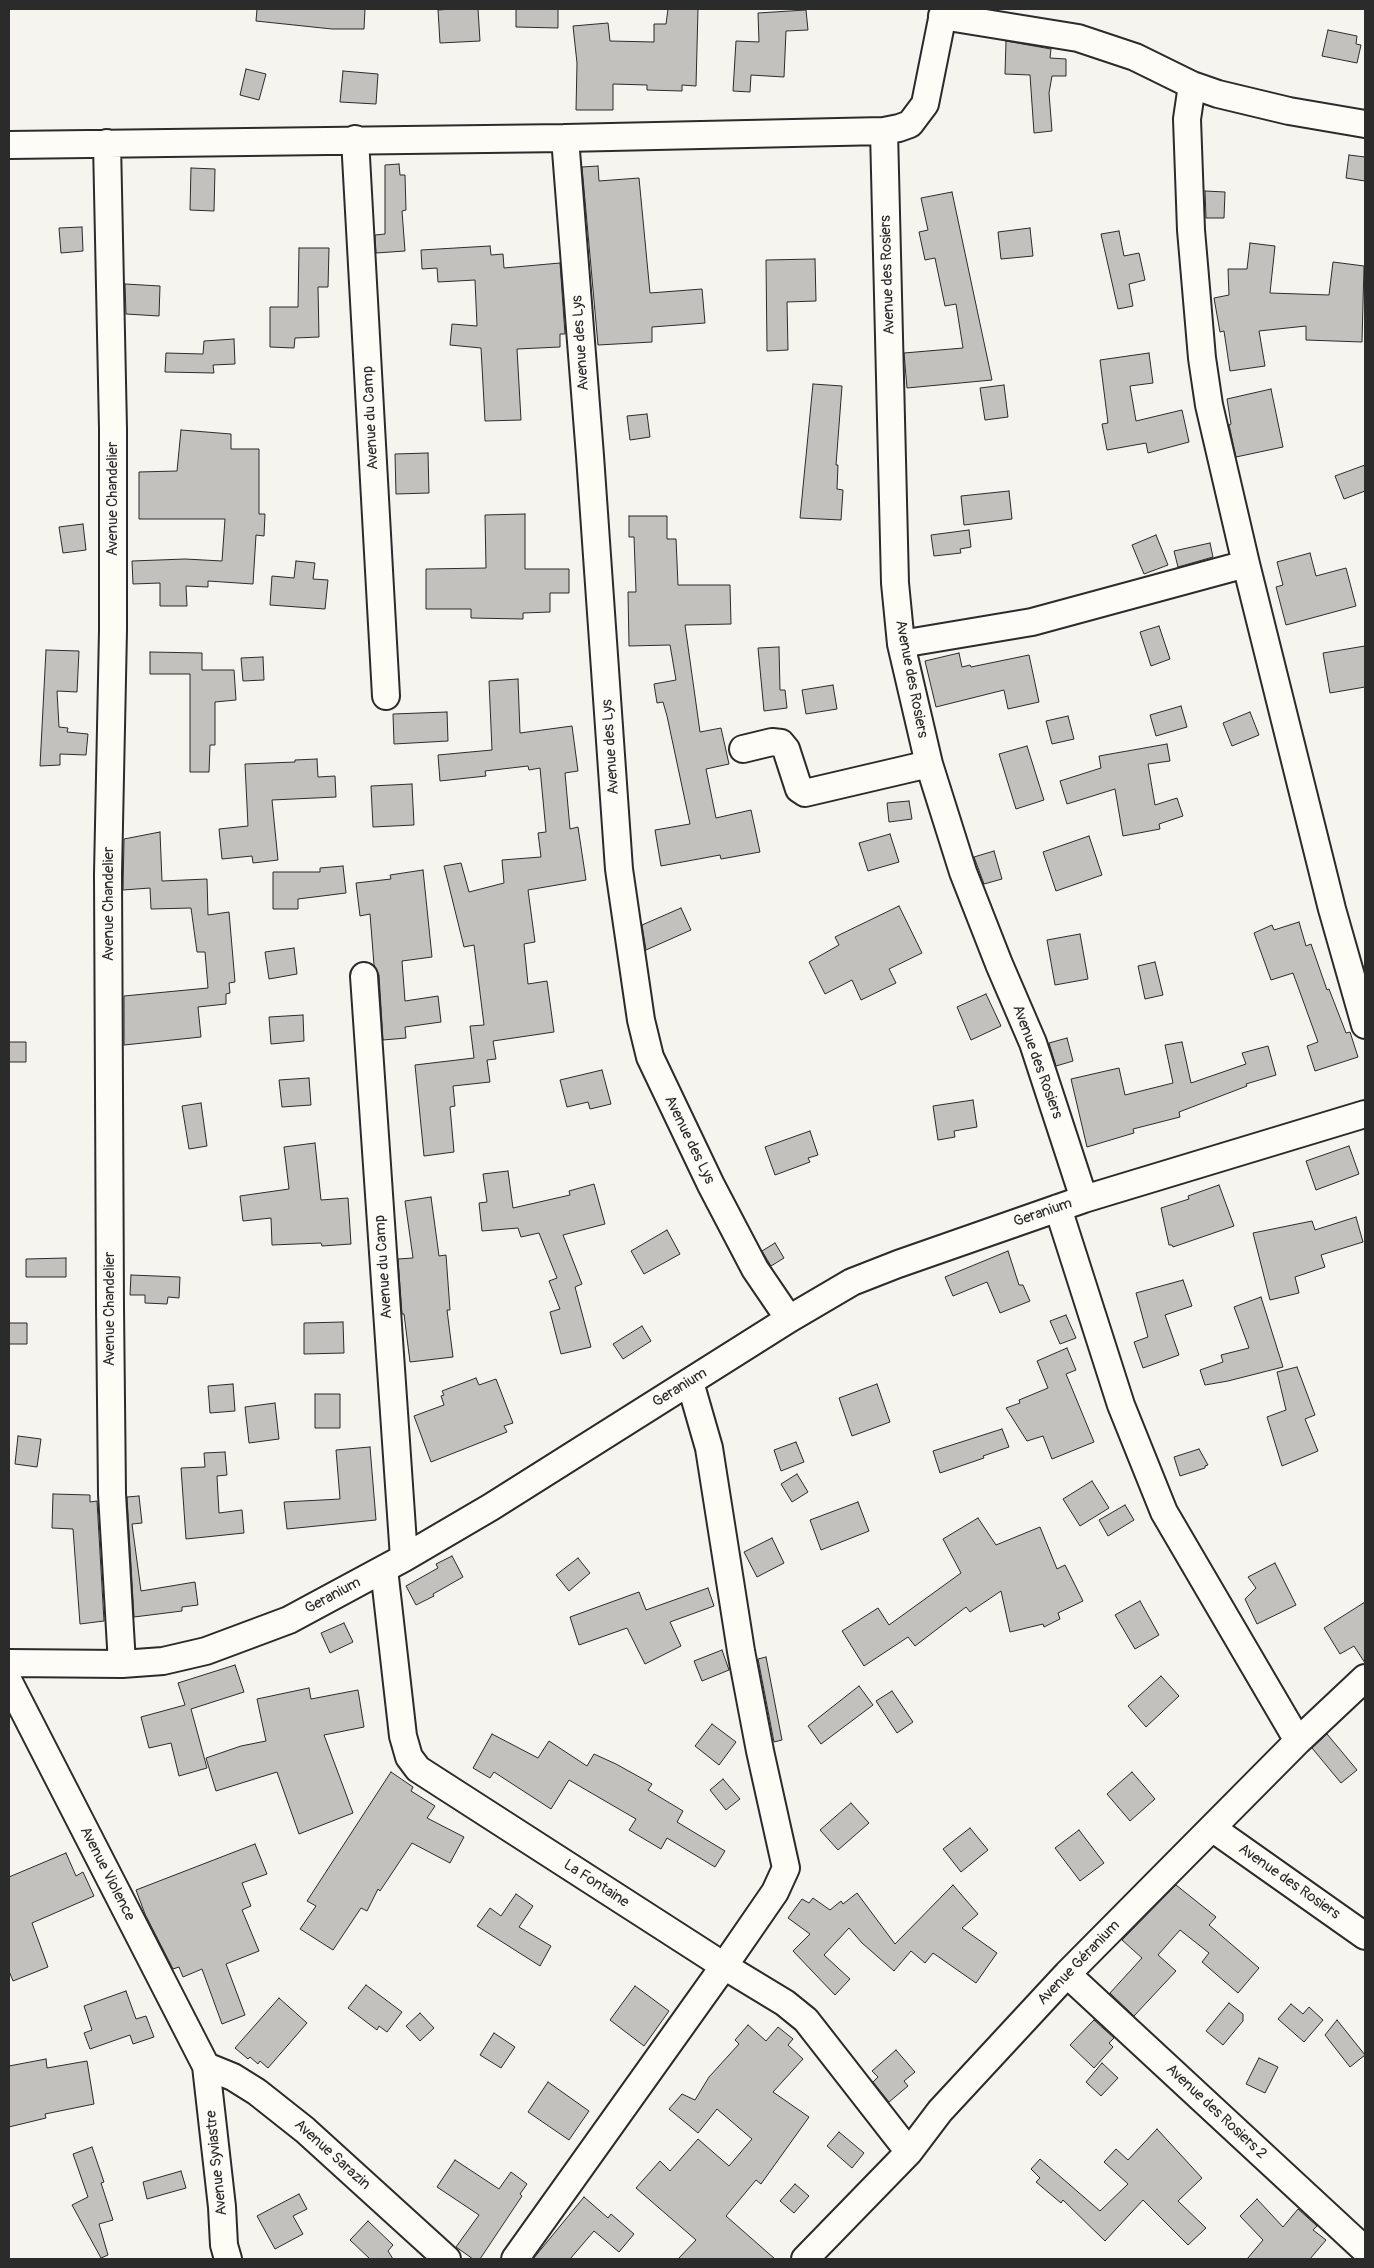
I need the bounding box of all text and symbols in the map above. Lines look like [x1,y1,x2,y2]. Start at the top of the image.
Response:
street label: Avenue des Rosiers [877,215,899,335]
street label: Avenue des Lys [569,295,593,391]
street label: Avenue du Camp [359,366,383,470]
street label: Avenue Chandelier [104,442,122,556]
street label: Avenue des Rosiers [891,618,931,740]
street label: Avenue des Lys [599,699,623,795]
street label: Avenue Chandelier [100,847,118,961]
street label: Avenue des Rosiers [1008,1003,1066,1121]
street label: Avenue des Lys [660,1093,718,1187]
street label: Geranium [1011,1195,1075,1231]
street label: Avenue du Camp [371,1214,397,1320]
street label: Avenue Chandelier [101,1252,119,1366]
street label: Geranium [649,1364,711,1412]
street label: Geranium [302,1574,364,1618]
street label: Avenue Violence [76,1824,138,1924]
street label: Avenue des Rosiers [1235,1840,1343,1924]
street label: La Fontaine [560,1856,632,1912]
street label: Avenue Géranium [1034,1917,1124,2009]
street label: Avenue des Rosiers 2 [1162,2061,1270,2163]
street label: Avenue Syviastre [203,2109,231,2217]
street label: Avenue Sarazin [290,2116,374,2194]

